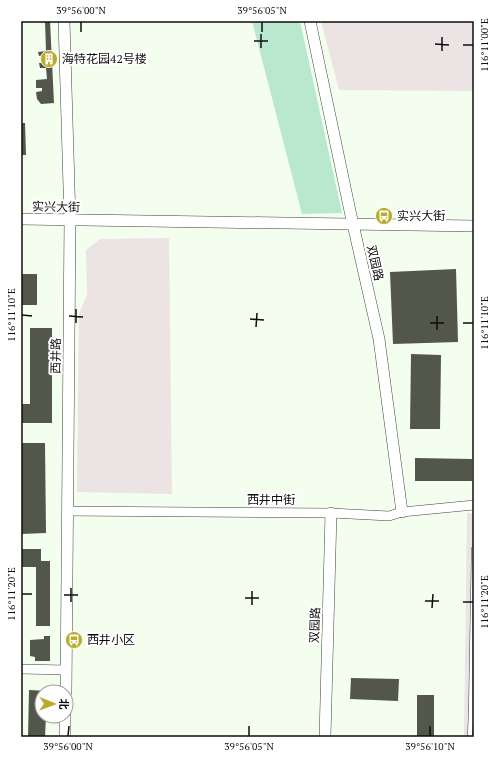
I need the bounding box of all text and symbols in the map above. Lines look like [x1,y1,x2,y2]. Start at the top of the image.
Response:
text: 39°56'00"N [56,4,106,17]
text: 39°56'05"N [237,4,287,17]
text: 116°11'00"E [478,18,491,72]
building icon: 海特花园42号楼 [39,49,59,69]
place label: 海特花园42号楼 [62,51,147,66]
street label: 实兴大街 [32,199,80,214]
bus stop icon: 实兴大街 [374,206,394,226]
place label: 实兴大街 [397,208,445,223]
street label: 双园路 [364,244,387,282]
text: 116°11'10"E [5,288,18,342]
text: 116°11'10"E [478,296,491,350]
street label: 西井路 [48,338,63,374]
street label: 西井中街 [247,492,295,507]
text: 116°11'20"E [5,567,18,621]
text: 116°11'20"E [478,575,491,629]
street label: 双园路 [306,607,323,643]
bus stop icon: 西井小区 [64,630,84,650]
place label: 西井小区 [87,632,135,647]
north arrow [34,684,74,724]
text: 北 [57,699,71,710]
text: 39°56'00"N [43,740,93,753]
text: 39°56'05"N [224,740,274,753]
text: 39°56'10"N [405,740,455,753]

